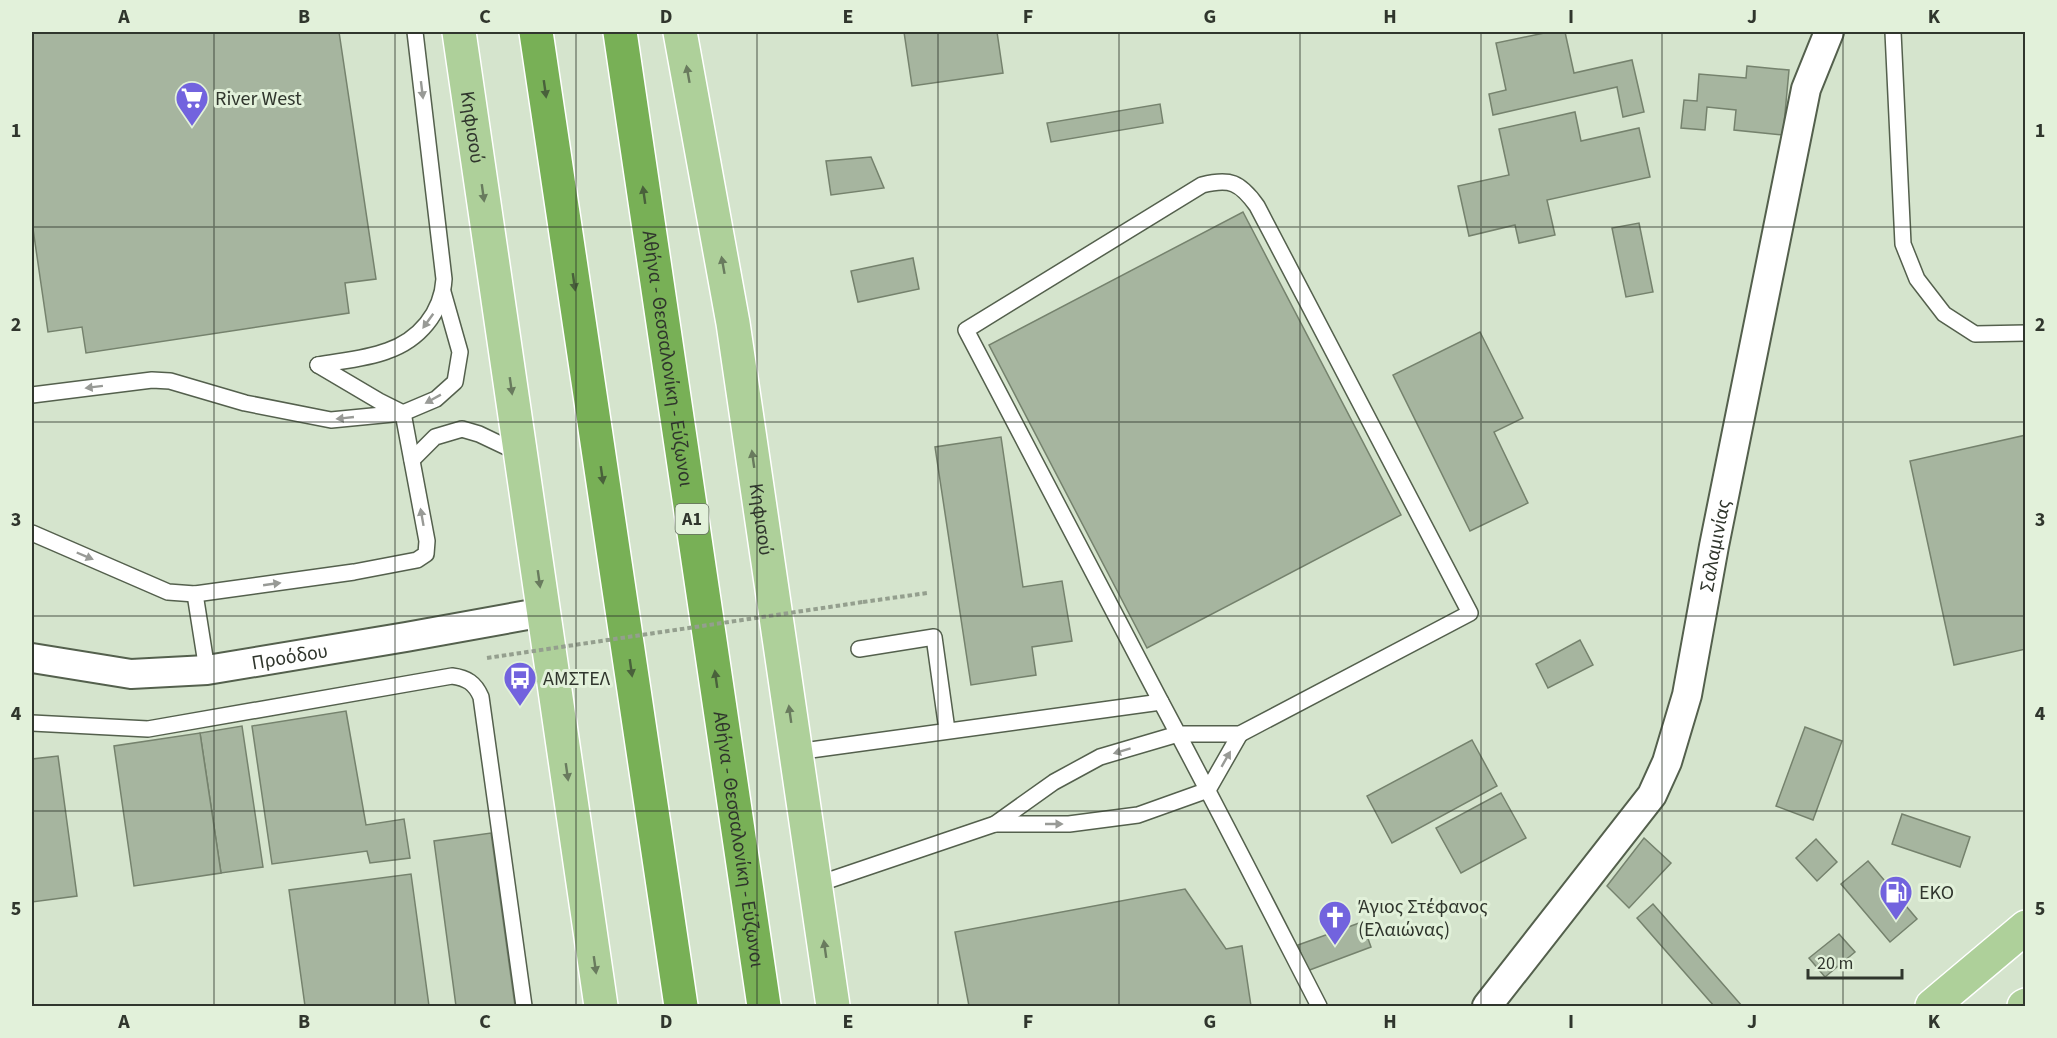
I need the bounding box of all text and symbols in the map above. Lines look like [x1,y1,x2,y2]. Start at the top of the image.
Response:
text: A [117,3,130,31]
text: B [298,3,310,31]
text: C [479,3,491,31]
text: D [660,3,672,31]
text: E [843,3,853,31]
text: F [1023,3,1033,31]
text: G [1204,3,1216,31]
text: H [1383,3,1397,31]
text: I [1568,3,1574,31]
text: J [1747,3,1757,31]
text: K [1928,3,1941,31]
one-way arrow [683,64,692,83]
supermarket icon: River West [174,80,210,127]
one-way arrow [417,80,427,99]
one-way arrow [541,80,550,99]
place label: River West [215,85,302,113]
street label: Κηφισού [453,89,491,165]
text: 1 [11,117,21,145]
text: 1 [2035,117,2045,145]
one-way arrow [478,184,487,203]
one-way arrow [639,185,648,204]
street label: Αθήνα - Θεσσαλονίκη - Εύζωνοι [634,228,700,489]
one-way arrow [718,256,727,275]
one-way arrow [569,273,578,292]
text: 2 [11,311,21,339]
text: 2 [2035,311,2045,339]
one-way arrow [422,313,434,329]
one-way arrow [506,377,515,396]
one-way arrow [84,382,103,392]
one-way arrow [424,394,441,404]
one-way arrow [335,413,354,423]
one-way arrow [749,449,758,468]
one-way arrow [598,466,607,485]
street label: Κηφισού [742,481,780,557]
street label: Σαλαμινίας [1693,497,1738,594]
road number: Α1 [676,504,708,534]
text: 3 [11,506,21,534]
text: 3 [2035,506,2045,534]
one-way arrow [417,508,426,527]
one-way arrow [77,551,95,561]
one-way arrow [535,569,544,588]
one-way arrow [263,579,282,588]
street label: Προόδου [249,637,330,677]
one-way arrow [627,659,636,678]
bus stop icon: ΑΜΣΤΕΛ [502,660,538,707]
place label: ΑΜΣΤΕΛ [543,665,611,693]
one-way arrow [711,669,720,688]
text: 4 [11,700,22,728]
text: 4 [2035,700,2046,728]
one-way arrow [786,705,795,724]
street label: Αθήνα - Θεσσαλονίκη - Εύζωνοι [706,709,771,969]
one-way arrow [1113,747,1131,756]
one-way arrow [1221,750,1231,767]
one-way arrow [562,762,571,781]
one-way arrow [1044,819,1063,829]
fuel station icon: EKO [1878,874,1914,921]
place label: EKO [1919,879,1954,907]
place label: Άγιος Στέφανος (Ελαιώνας) [1358,893,1488,944]
text: 5 [11,895,21,923]
text: 5 [2035,895,2045,923]
church icon: Άγιος Στέφανος (Ελαιώνας) [1317,899,1353,946]
one-way arrow [820,939,829,958]
scale bar [1808,942,1902,980]
text: 20 m [1817,951,1853,976]
one-way arrow [591,955,600,974]
text: A [117,1008,130,1036]
text: B [298,1008,310,1036]
text: C [479,1008,491,1036]
text: D [660,1008,672,1036]
text: E [843,1008,853,1036]
text: F [1023,1008,1033,1036]
text: G [1204,1008,1216,1036]
text: H [1383,1008,1397,1036]
text: I [1568,1008,1574,1036]
text: J [1747,1008,1757,1036]
text: K [1928,1008,1941,1036]

